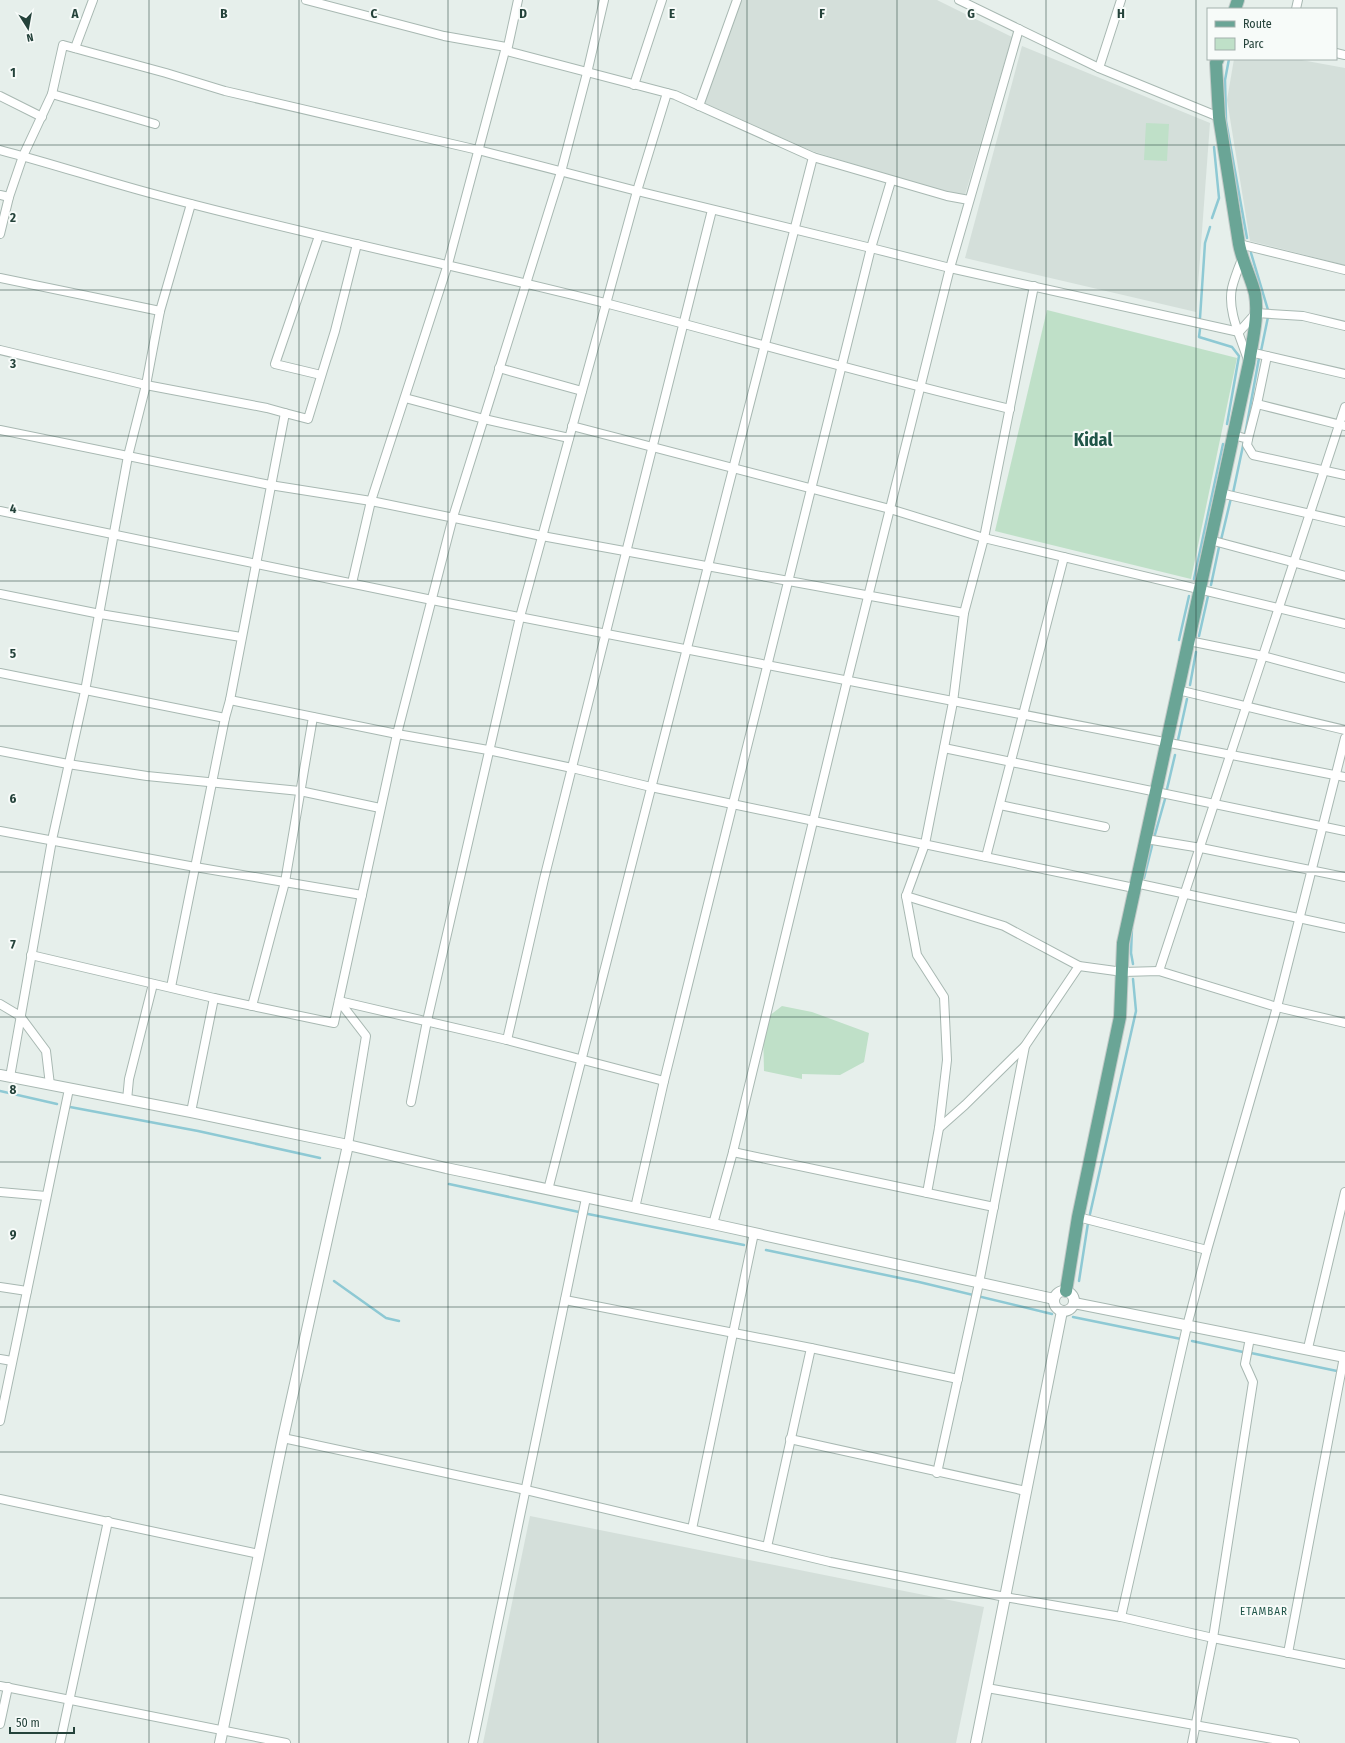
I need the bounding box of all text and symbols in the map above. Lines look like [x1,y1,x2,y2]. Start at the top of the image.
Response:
text: A [70,6,79,21]
text: B [220,6,228,21]
text: C [371,6,378,21]
text: D [519,6,527,21]
text: E [669,6,675,21]
text: F [819,6,825,21]
text: G [967,6,975,21]
text: H [1117,6,1125,21]
north arrow [8,8,48,48]
legend [1207,8,1337,60]
text: Route [1243,17,1272,31]
text: N [25,30,34,44]
text: Parc [1243,37,1264,51]
text: 1 [10,65,16,80]
text: 2 [9,210,16,225]
text: 3 [9,356,16,371]
district label: Kidal [1074,429,1112,451]
text: 4 [10,501,17,516]
text: 5 [10,646,16,661]
text: 6 [10,791,17,806]
text: 7 [10,937,16,952]
text: 8 [10,1082,17,1097]
text: 9 [10,1227,17,1242]
district label: ETAMBAR [1240,1605,1288,1618]
scale bar [10,1709,74,1735]
text: 50 m [16,1716,40,1730]

